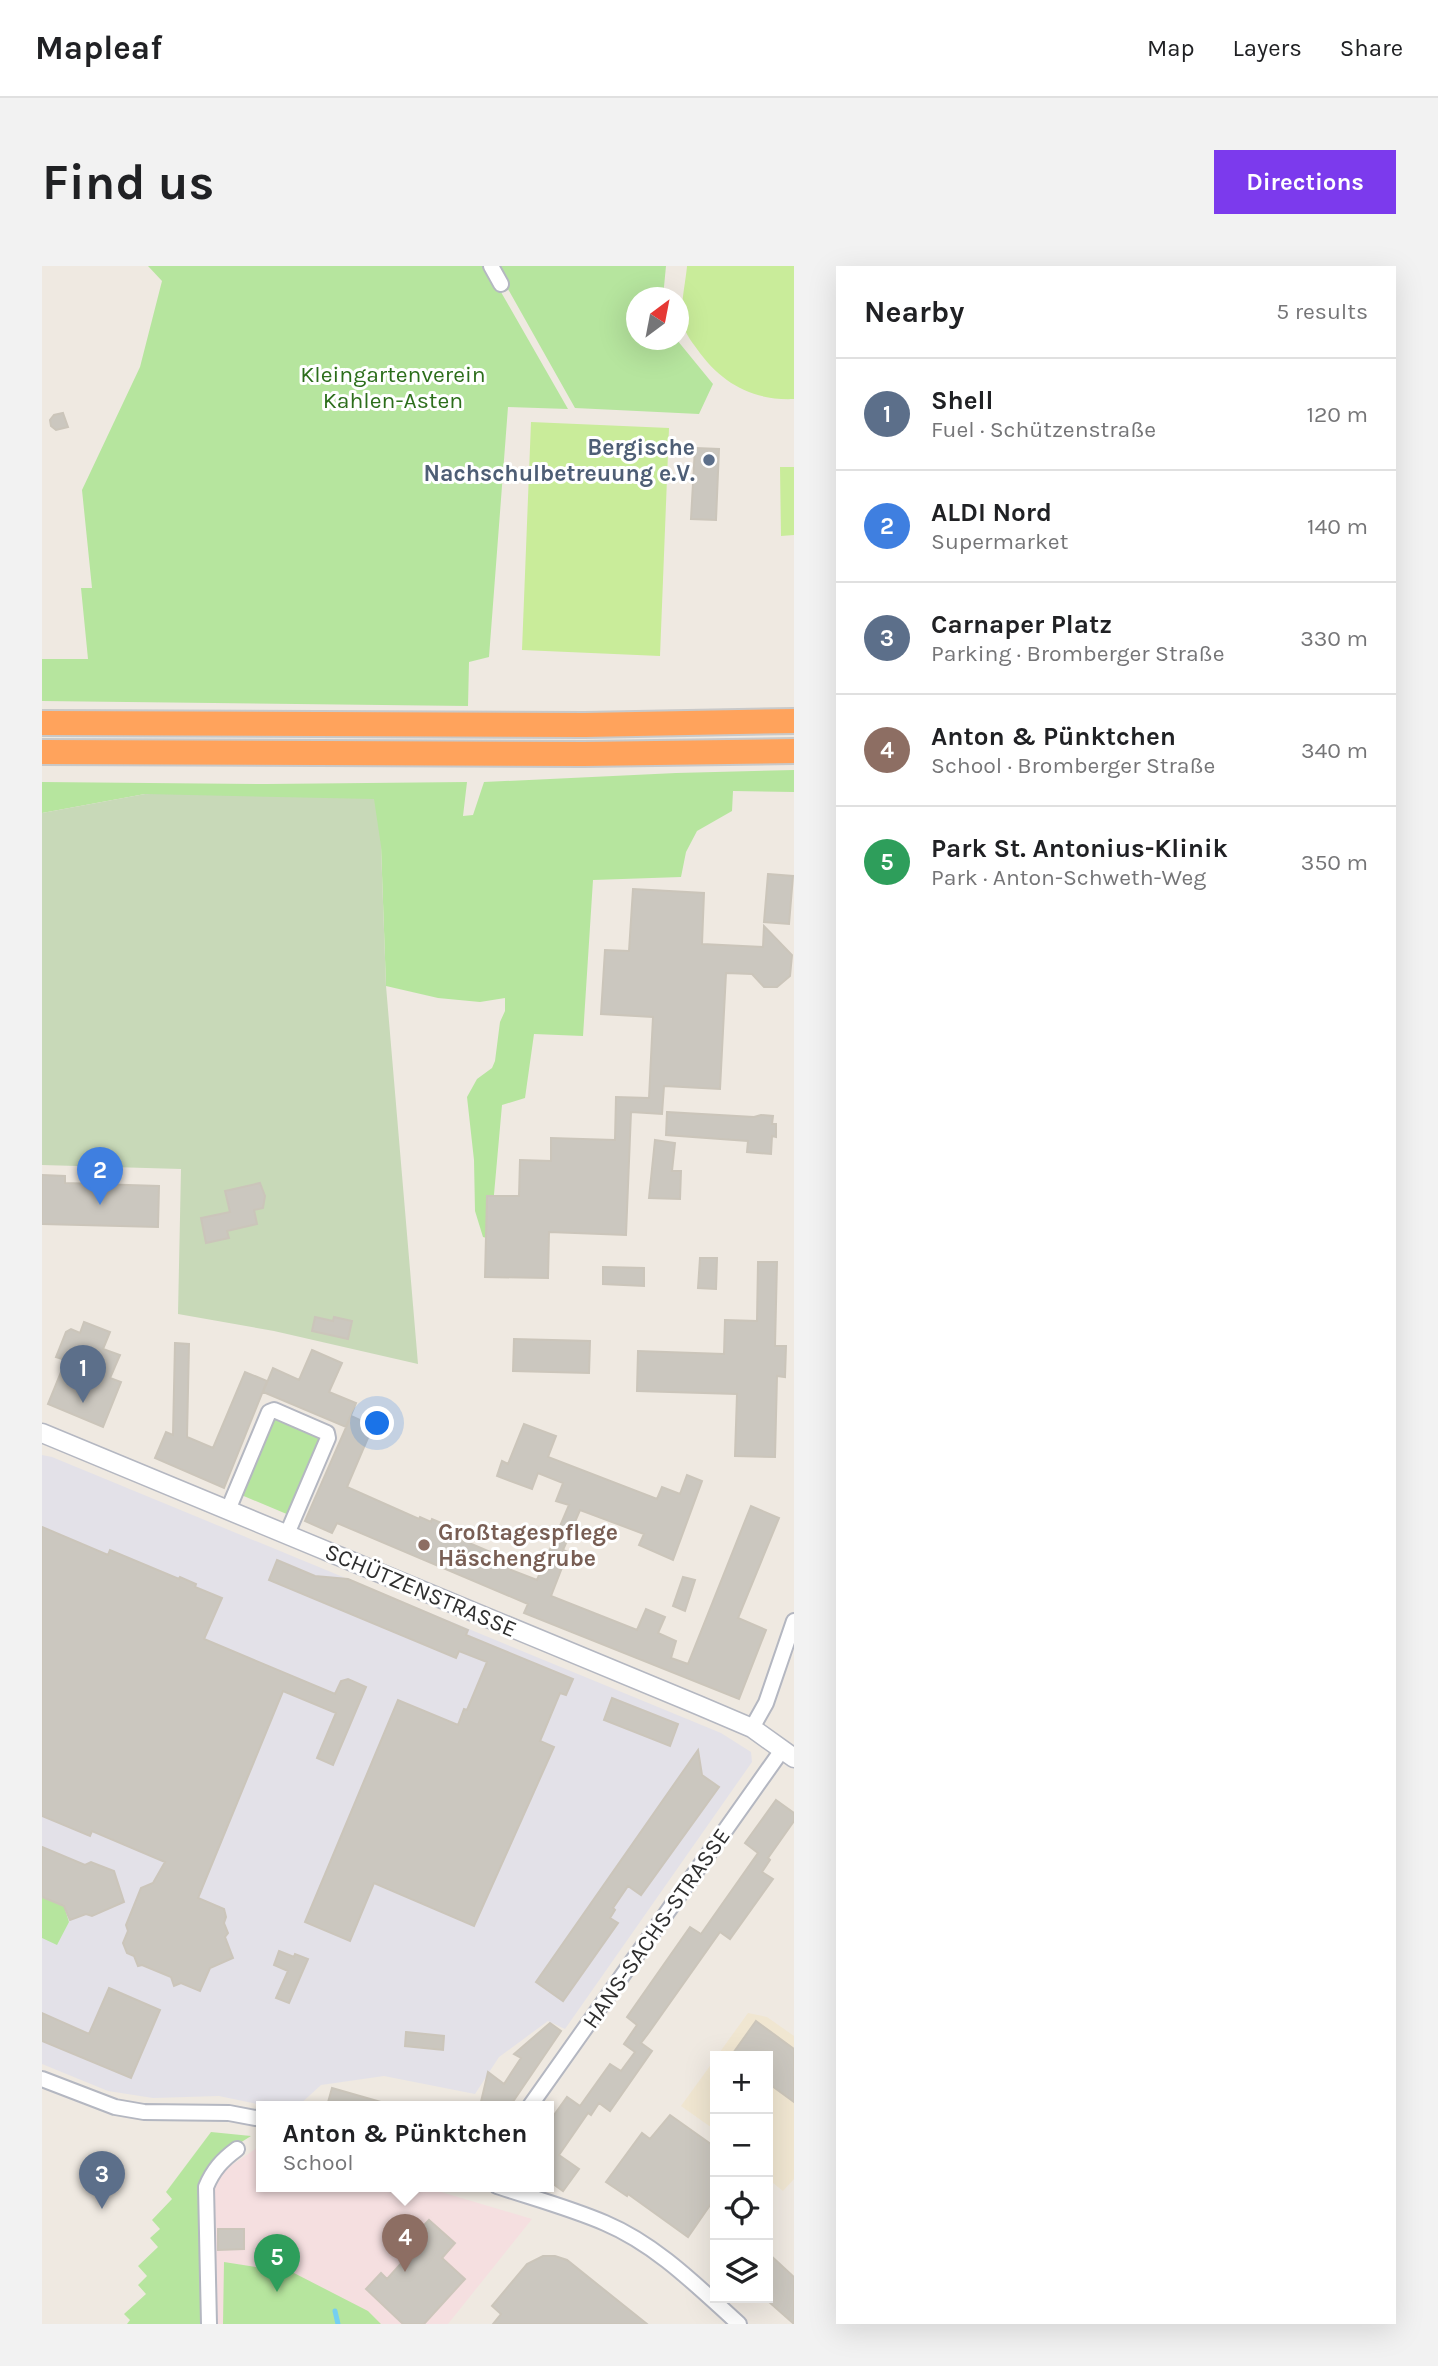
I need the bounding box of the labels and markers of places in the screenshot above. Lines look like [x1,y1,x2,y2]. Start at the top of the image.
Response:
place label: Bergische Nachschulbetreuung e.V. [424,434,695,487]
marker: Bergische Nachschulbetreuung e.V. [701,452,717,468]
pin: 2 [77,1147,123,1205]
pin: 1 [60,1345,106,1403]
place label: Großtagespflege Häschengrube [438,1519,618,1572]
marker: Großtagespflege Häschengrube [416,1537,432,1553]
pin: 3 [79,2151,125,2209]
pin: 4 [382,2214,428,2272]
pin: 5 [254,2234,300,2292]

